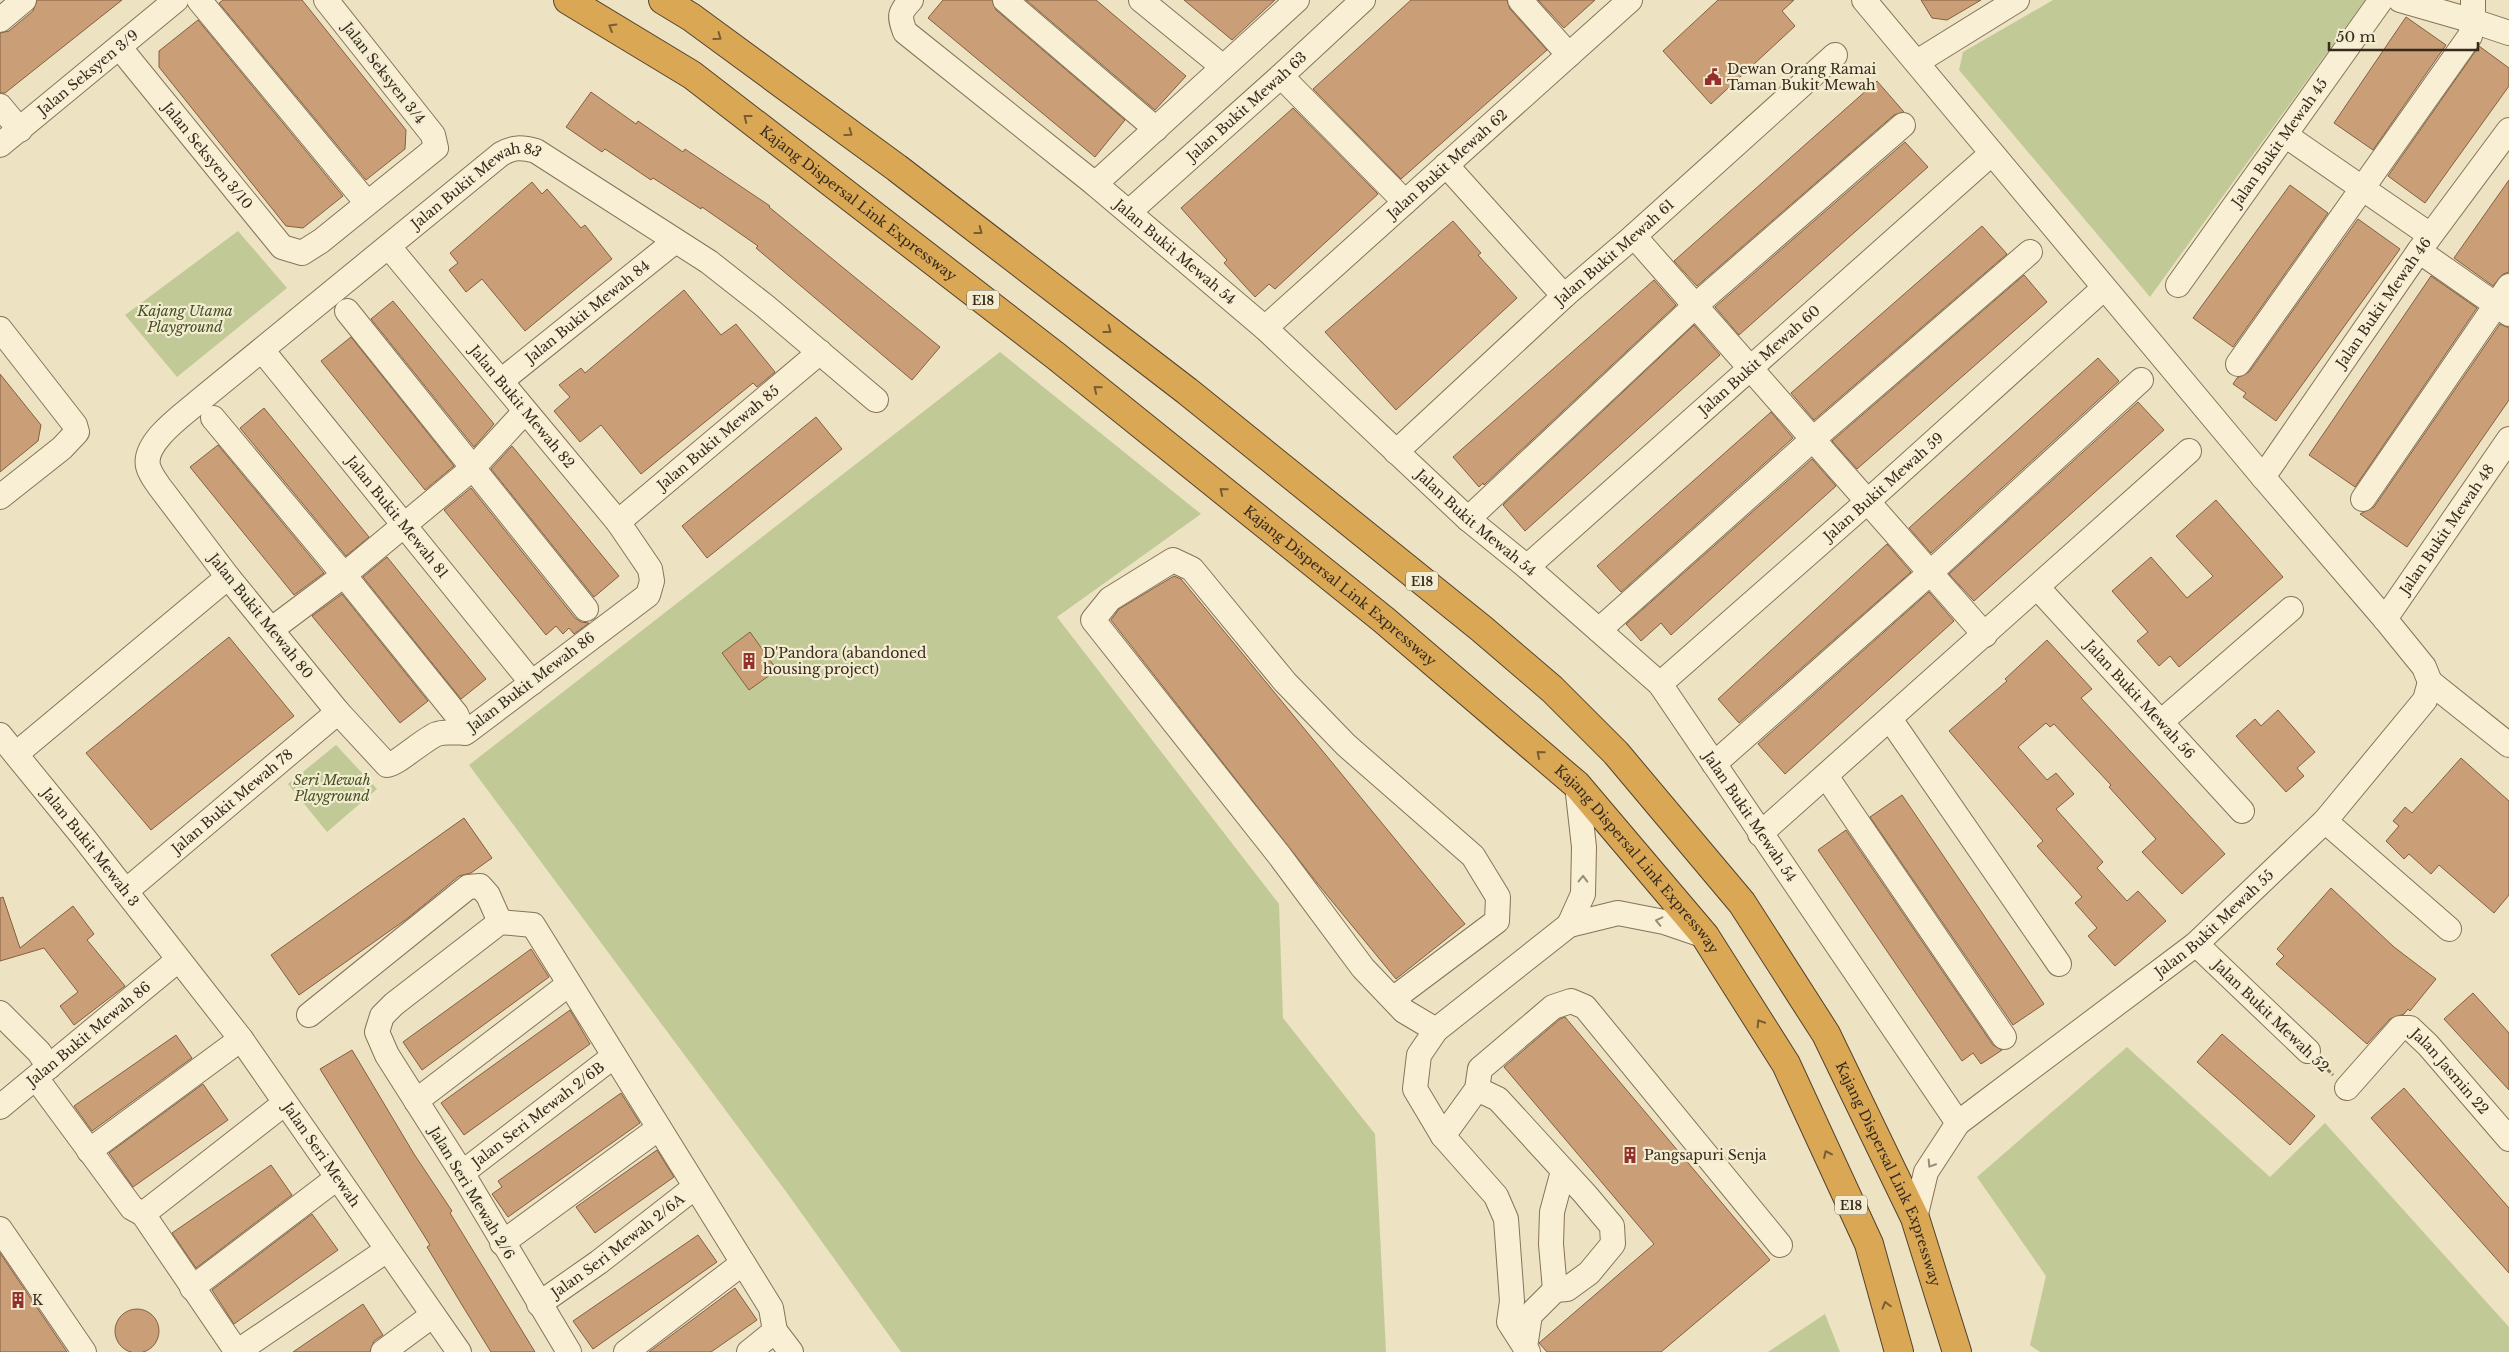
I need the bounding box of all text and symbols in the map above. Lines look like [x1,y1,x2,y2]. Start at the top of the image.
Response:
street label: Jalan Seksyen 3/4 [338,17,429,127]
scale bar [2329,20,2478,52]
one-way arrow [609,23,618,33]
street label: Jalan Seksyen 3/9 [32,26,142,121]
text: 50 m [2336,27,2376,46]
one-way arrow [712,31,722,40]
street label: Jalan Bukit Mewah 63 [1181,48,1310,166]
place label: Dewan Orang Ramai Taman Bukit Mewah [1727,60,1877,94]
public building icon: Dewan Orang Ramai Taman Bukit Mewah [1703,67,1723,87]
street label: Jalan Bukit Mewah 45 [2226,75,2331,212]
street label: Jalan Seksyen 3/10 [158,97,257,213]
street label: Jalan Bukit Mewah 62 [1382,106,1511,224]
one-way arrow [744,115,753,123]
street label: Kajang Dispersal Link Expressway [756,122,960,285]
one-way arrow [843,127,853,136]
street label: Jalan Bukit Mewah 83 [406,139,545,234]
street label: Jalan Bukit Mewah 54 [1109,194,1240,308]
street label: Jalan Bukit Mewah 61 [1549,195,1678,311]
one-way arrow [973,225,983,234]
street label: Jalan Bukit Mewah 46 [2331,234,2435,373]
street label: Jalan Bukit Mewah 84 [520,256,653,368]
road number: E18 [967,290,999,310]
street label: Jalan Bukit Mewah 60 [1693,301,1824,420]
park label: Kajang Utama Playground [136,302,233,336]
one-way arrow [1102,324,1111,333]
street label: Jalan Bukit Mewah 82 [464,340,579,472]
street label: Jalan Bukit Mewah 85 [652,381,783,495]
one-way arrow [1093,385,1102,394]
street label: Jalan Bukit Mewah 59 [1818,429,1947,546]
street label: Jalan Bukit Mewah 81 [341,451,452,582]
street label: Jalan Bukit Mewah 48 [2395,461,2498,600]
street label: Jalan Bukit Mewah 54 [1411,464,1540,580]
one-way arrow [1220,488,1229,496]
street label: Kajang Dispersal Link Expressway [1240,502,1440,670]
street label: Jalan Bukit Mewah 80 [204,548,317,682]
road number: E18 [1406,572,1438,590]
street label: Jalan Bukit Mewah 86 [462,628,598,737]
street label: Jalan Bukit Mewah 56 [2080,635,2199,763]
place label: D'Pandora (abandoned housing project) [763,644,927,678]
building icon: D'Pandora (abandoned housing project) [739,651,759,671]
street label: Jalan Bukit Mewah 78 [166,745,297,859]
street label: Jalan Bukit Mewah 54 [1698,746,1801,885]
one-way arrow [1536,750,1545,759]
street label: Kajang Dispersal Link Expressway [1551,761,1723,957]
park label: Seri Mewah Playground [293,771,371,805]
street label: Jalan Bukit Mewah 3 [37,783,143,910]
street label: Jalan Bukit Mewah 55 [2150,866,2278,982]
one-way arrow [1578,875,1589,883]
one-way arrow [1655,916,1664,927]
street label: Jalan Bukit Mewah 52 [2208,955,2333,1076]
street label: Jalan Bukit Mewah 86 [22,977,154,1091]
one-way arrow [1756,1019,1766,1028]
street label: Jalan Jasmin 22 [2406,1023,2493,1118]
street label: Jalan Seri Mewah 2/6B [467,1058,608,1172]
street label: Kajang Dispersal Link Expressway [1832,1059,1945,1289]
street label: Jalan Seri Mewah [278,1097,364,1211]
street label: Jalan Seri Mewah 2/6 [424,1122,519,1262]
building icon: Pangsapuri Senja [1620,1145,1640,1165]
place label: Pangsapuri Senja [1644,1146,1767,1164]
one-way arrow [1823,1150,1834,1159]
one-way arrow [1928,1159,1938,1168]
street label: Jalan Seri Mewah 2/6A [546,1190,688,1303]
road number: E18 [1835,1196,1867,1214]
building icon: K [8,1290,28,1310]
place label: K [32,1291,44,1309]
one-way arrow [1881,1301,1892,1310]

